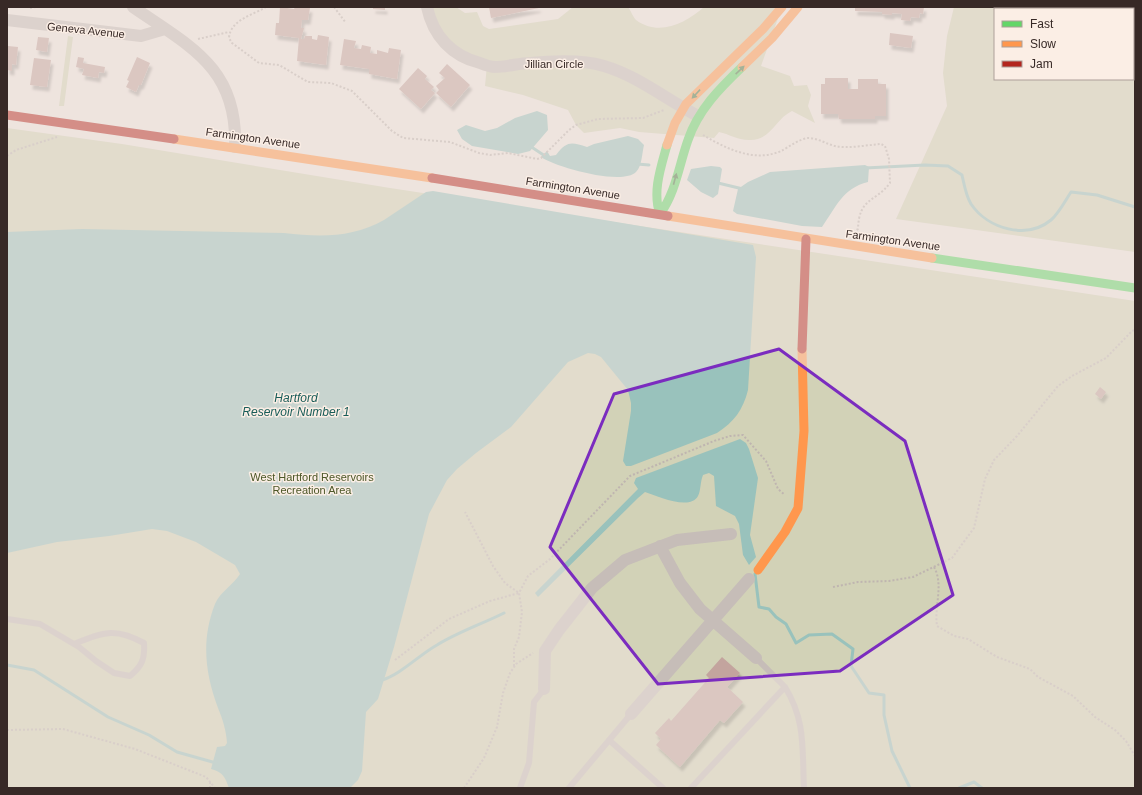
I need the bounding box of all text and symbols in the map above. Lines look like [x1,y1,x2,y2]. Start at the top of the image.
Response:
legend [994,8,1134,80]
text: Fast [1030,17,1054,31]
street label: Geneva Avenue [47,20,125,40]
text: Slow [1030,37,1056,51]
text: Jam [1030,57,1053,71]
street label: Jillian Circle [525,58,583,70]
one-way arrow [735,65,745,75]
one-way arrow [691,89,701,99]
street label: Farmington Avenue [205,125,301,151]
one-way arrow [672,173,678,185]
street label: Farmington Avenue [525,175,621,201]
street label: Farmington Avenue [845,227,941,253]
water label: Hartford Reservoir Number 1 [242,391,350,419]
park label: West Hartford Reservoirs Recreation Area [250,471,374,496]

